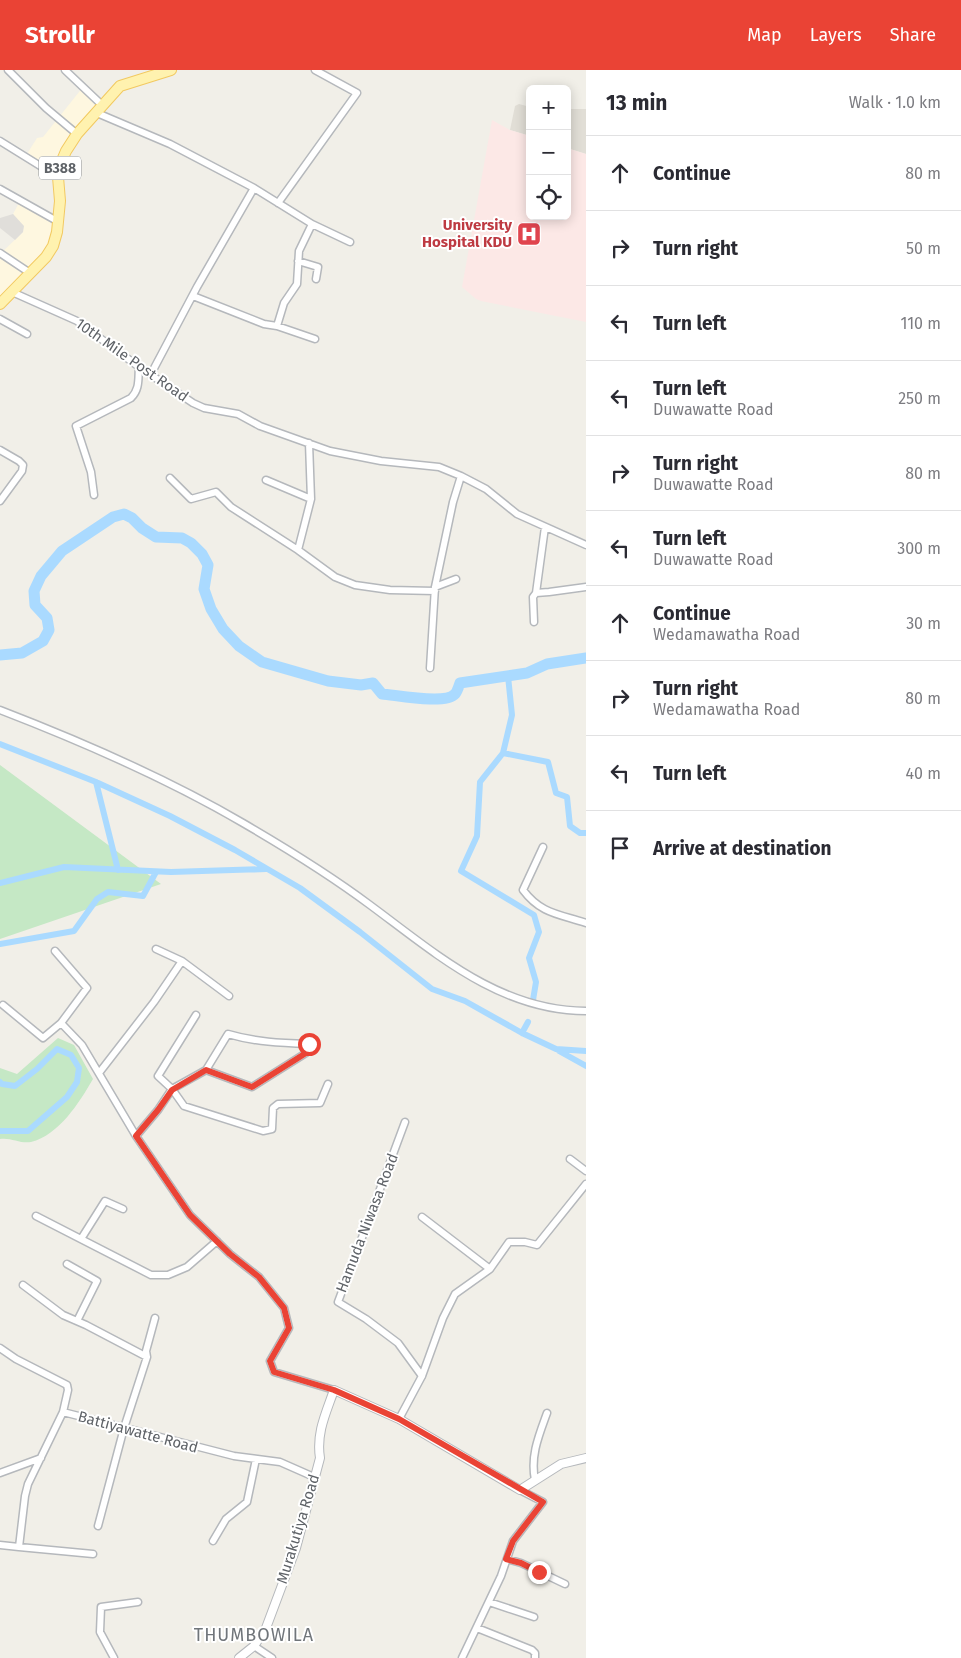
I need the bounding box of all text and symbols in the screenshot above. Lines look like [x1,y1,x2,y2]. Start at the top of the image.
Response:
text: Strollr [25,21,95,49]
text: Map [747,24,782,46]
text: Layers [810,24,862,46]
text: Share [890,24,936,46]
map controls [526,85,571,220]
button: + [526,85,571,130]
text: 13 min [606,90,667,116]
text: Walk · 1.0 km [849,93,941,112]
button: − [526,130,571,175]
road number: B388 [39,156,81,180]
icon: ahead [606,159,634,187]
text: Continue [653,162,731,185]
text: 80 m [905,164,941,183]
button: locate [526,175,571,220]
place label: University Hospital KDU [422,216,512,251]
hospital icon: University Hospital KDU [516,221,542,247]
icon: right [606,234,634,262]
text: Turn right [653,237,738,260]
text: 50 m [906,239,941,258]
icon: left [606,309,634,337]
text: Turn left [653,312,727,335]
street label: 10th Mile Post Road [72,314,192,406]
text: 110 m [900,314,941,333]
text: Turn left [653,377,727,400]
icon: left [606,384,634,412]
text: 250 m [898,389,941,408]
text: Duwawatte Road [653,400,774,419]
text: Turn right [653,452,738,475]
icon: right [606,459,634,487]
text: 80 m [905,464,941,483]
text: Duwawatte Road [653,475,774,494]
text: Turn left [653,527,727,550]
icon: left [606,534,634,562]
text: 300 m [897,539,941,558]
text: Duwawatte Road [653,550,774,569]
text: Continue [653,602,731,625]
icon: ahead [606,609,634,637]
text: 30 m [906,614,941,633]
text: Wedamawatha Road [653,625,800,644]
text: Turn right [653,677,738,700]
icon: right [606,684,634,712]
text: 80 m [905,689,941,708]
text: Wedamawatha Road [653,700,800,719]
icon: left [606,759,634,787]
text: Turn left [653,762,727,785]
text: 40 m [906,764,941,783]
icon: arrive [606,834,634,862]
text: Arrive at destination [653,837,832,860]
route start [298,1033,321,1056]
street label: Hamuda Niwasa Road [332,1151,402,1295]
street label: Battiyawatte Road [76,1407,200,1457]
street label: Murakutiya Road [273,1472,323,1586]
route end [528,1561,551,1584]
district label: THUMBOWILA [194,1624,314,1646]

